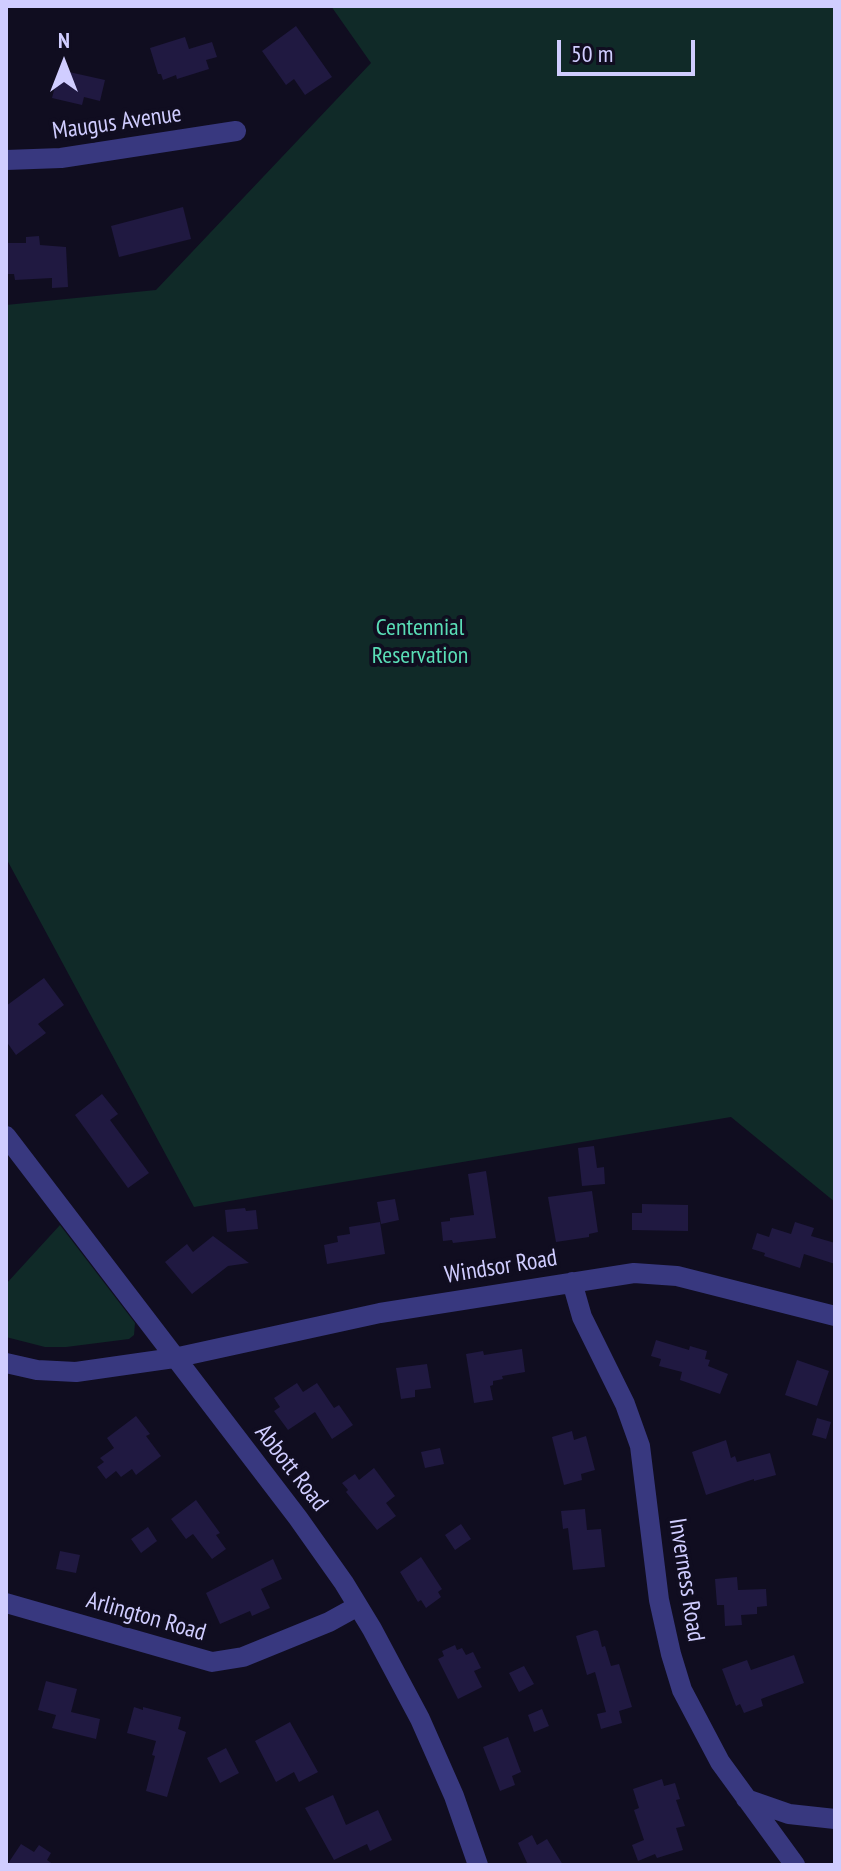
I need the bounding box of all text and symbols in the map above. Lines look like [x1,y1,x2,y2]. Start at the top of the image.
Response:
north arrow [24,24,104,104]
scale bar [561,24,699,74]
text: N [58,26,70,54]
text: 50 m [571,38,613,69]
street label: Maugus Avenue [51,100,183,146]
park label: Centennial Reservation [372,614,468,670]
street label: Windsor Road [443,1244,559,1290]
street label: Abbott Road [248,1419,334,1517]
street label: Inverness Road [662,1516,710,1644]
street label: Arlington Road [83,1586,209,1648]

